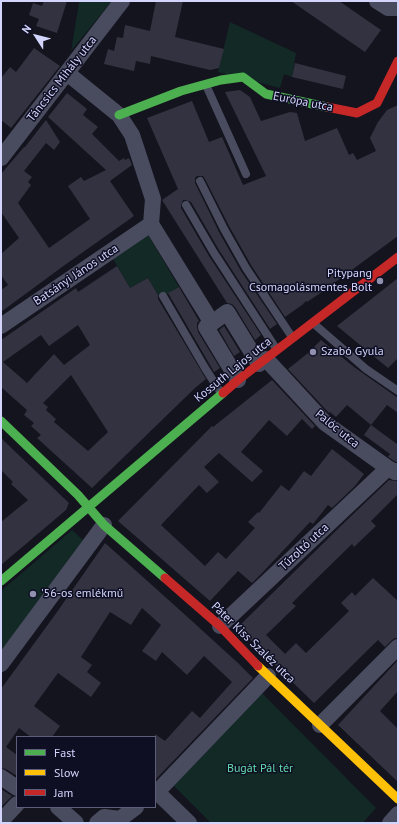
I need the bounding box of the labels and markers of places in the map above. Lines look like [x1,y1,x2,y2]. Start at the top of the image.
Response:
place label: Pitypang Csomagolásmentes Bolt [249,267,372,295]
marker: Pitypang Csomagolásmentes Bolt [375,276,385,286]
place label: Szabó Gyula [321,345,384,359]
marker: Szabó Gyula [308,347,318,357]
place label: '56-os emlékmű [41,587,123,601]
marker: '56-os emlékmű [28,589,38,599]

